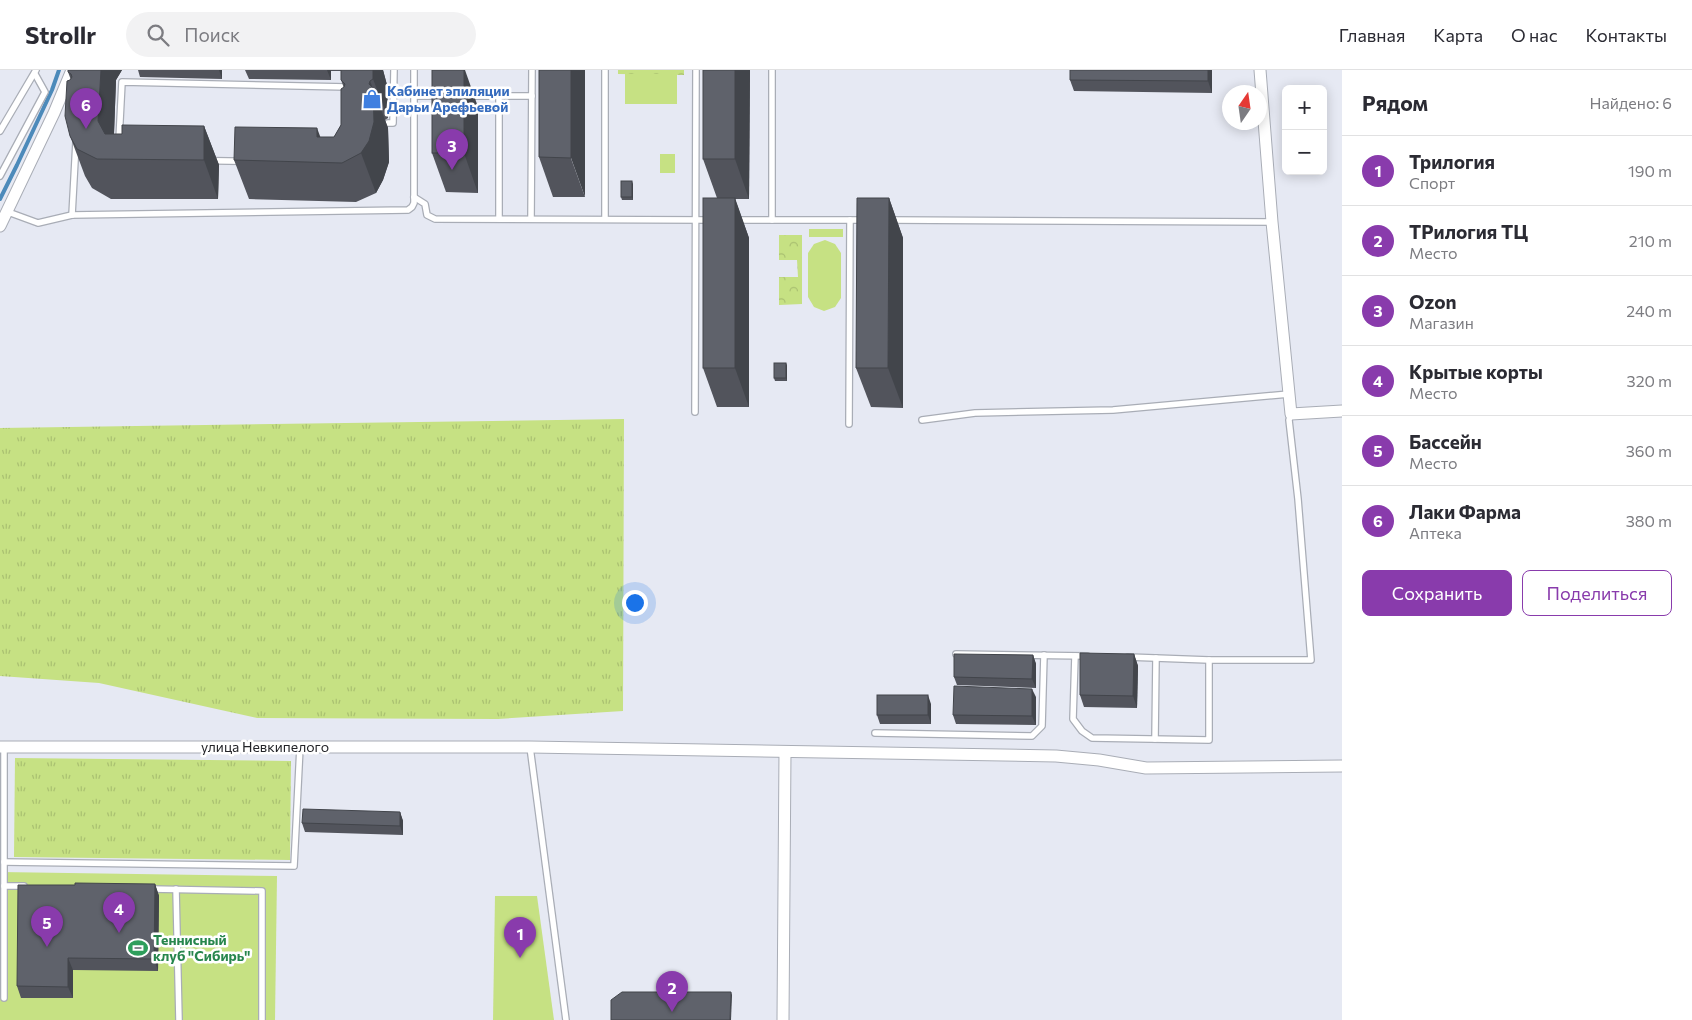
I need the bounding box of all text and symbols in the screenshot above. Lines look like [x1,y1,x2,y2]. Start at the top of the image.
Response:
search box [126,12,476,57]
text: Strollr [25,20,96,49]
icon: search [144,21,172,49]
text: Поиск [184,23,240,46]
text: Главная [1339,24,1405,46]
text: Карта [1433,24,1483,46]
text: О нас [1511,24,1558,46]
text: Контакты [1586,24,1667,46]
place label: Кабинет эпиляции Дарьи Арефьевой [387,82,510,115]
north arrow [1222,85,1267,130]
map controls [1282,85,1327,175]
button: + [1282,85,1327,130]
pin: 6 [70,88,102,129]
shop icon: Кабинет эпиляции Дарьи Арефьевой [361,88,383,110]
text: Рядом [1362,90,1428,115]
text: Найдено: 6 [1589,93,1672,112]
pin: 3 [436,129,468,170]
button: − [1282,130,1327,175]
text: Трилогия [1409,150,1495,173]
text: 1 [1374,161,1382,180]
text: 190 m [1628,161,1672,180]
text: Спорт [1409,173,1455,192]
text: ТРилогия ТЦ [1409,220,1528,243]
text: 2 [1373,231,1383,250]
text: 210 m [1629,231,1672,250]
text: Место [1409,243,1458,262]
text: Ozon [1409,290,1457,313]
text: 3 [1373,301,1383,320]
text: 240 m [1626,301,1672,320]
text: Магазин [1409,313,1474,332]
text: Крытые корты [1409,360,1543,383]
text: 4 [1373,371,1383,390]
text: 320 m [1627,371,1672,390]
text: Место [1409,383,1458,402]
text: Бассейн [1409,430,1482,453]
text: 5 [1373,441,1383,460]
text: 360 m [1626,441,1672,460]
text: Место [1409,453,1458,472]
text: Лаки Фарма [1409,500,1521,523]
text: 6 [1373,511,1383,530]
text: 380 m [1626,511,1672,530]
text: Аптека [1409,523,1462,542]
button: Сохранить [1362,570,1512,616]
button: Поделиться [1522,570,1672,616]
your location [622,590,648,616]
street label: улица Невкипелого [201,738,329,755]
pin: 4 [103,892,135,933]
pin: 5 [31,906,63,947]
pin: 1 [504,917,536,958]
place label: Теннисный клуб "Сибирь" [153,931,250,964]
sports icon: Теннисный клуб "Сибирь" [127,937,149,959]
pin: 2 [656,971,688,1012]

